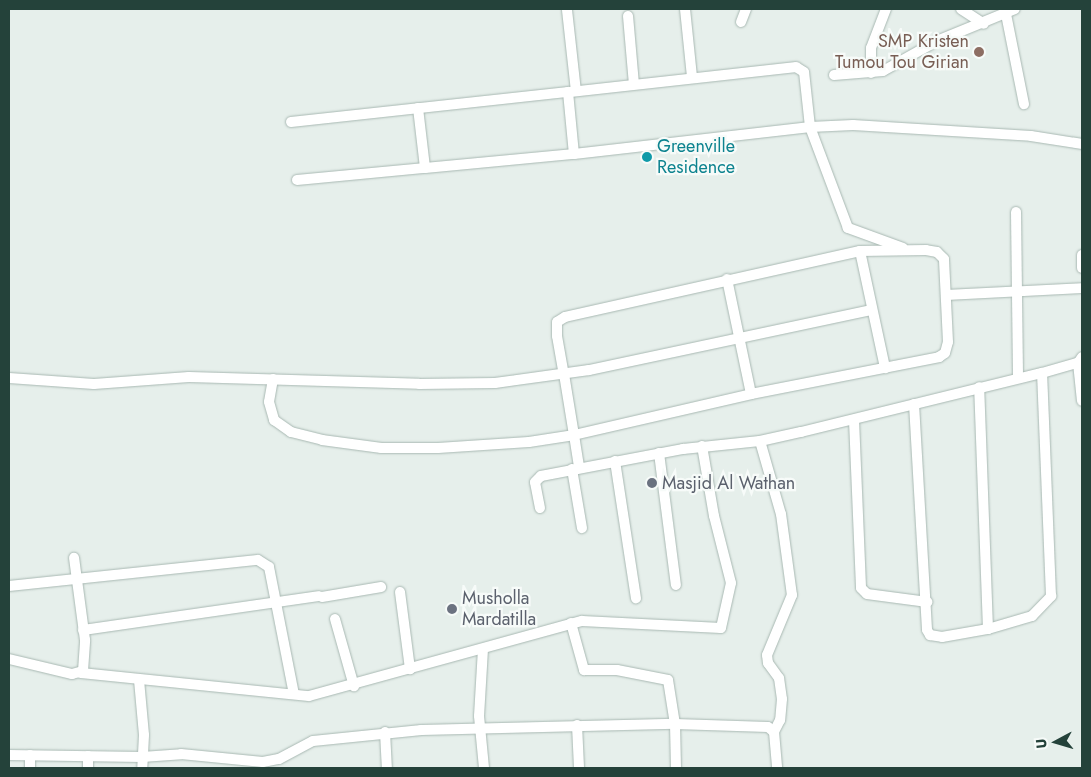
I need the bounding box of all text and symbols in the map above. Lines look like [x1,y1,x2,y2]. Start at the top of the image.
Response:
place label: SMP Kristen Tumou Tou Girian [835,31,969,74]
marker: SMP Kristen Tumou Tou Girian [973,46,985,58]
place label: Greenville Residence [657,136,735,178]
marker: Greenville Residence [641,151,653,163]
place label: Masjid Al Wathan [662,472,795,494]
marker: Masjid Al Wathan [646,477,658,489]
place label: Musholla Mardatilla [462,588,536,630]
marker: Musholla Mardatilla [446,603,458,615]
north arrow [1031,717,1081,767]
text: U [1031,738,1052,750]

